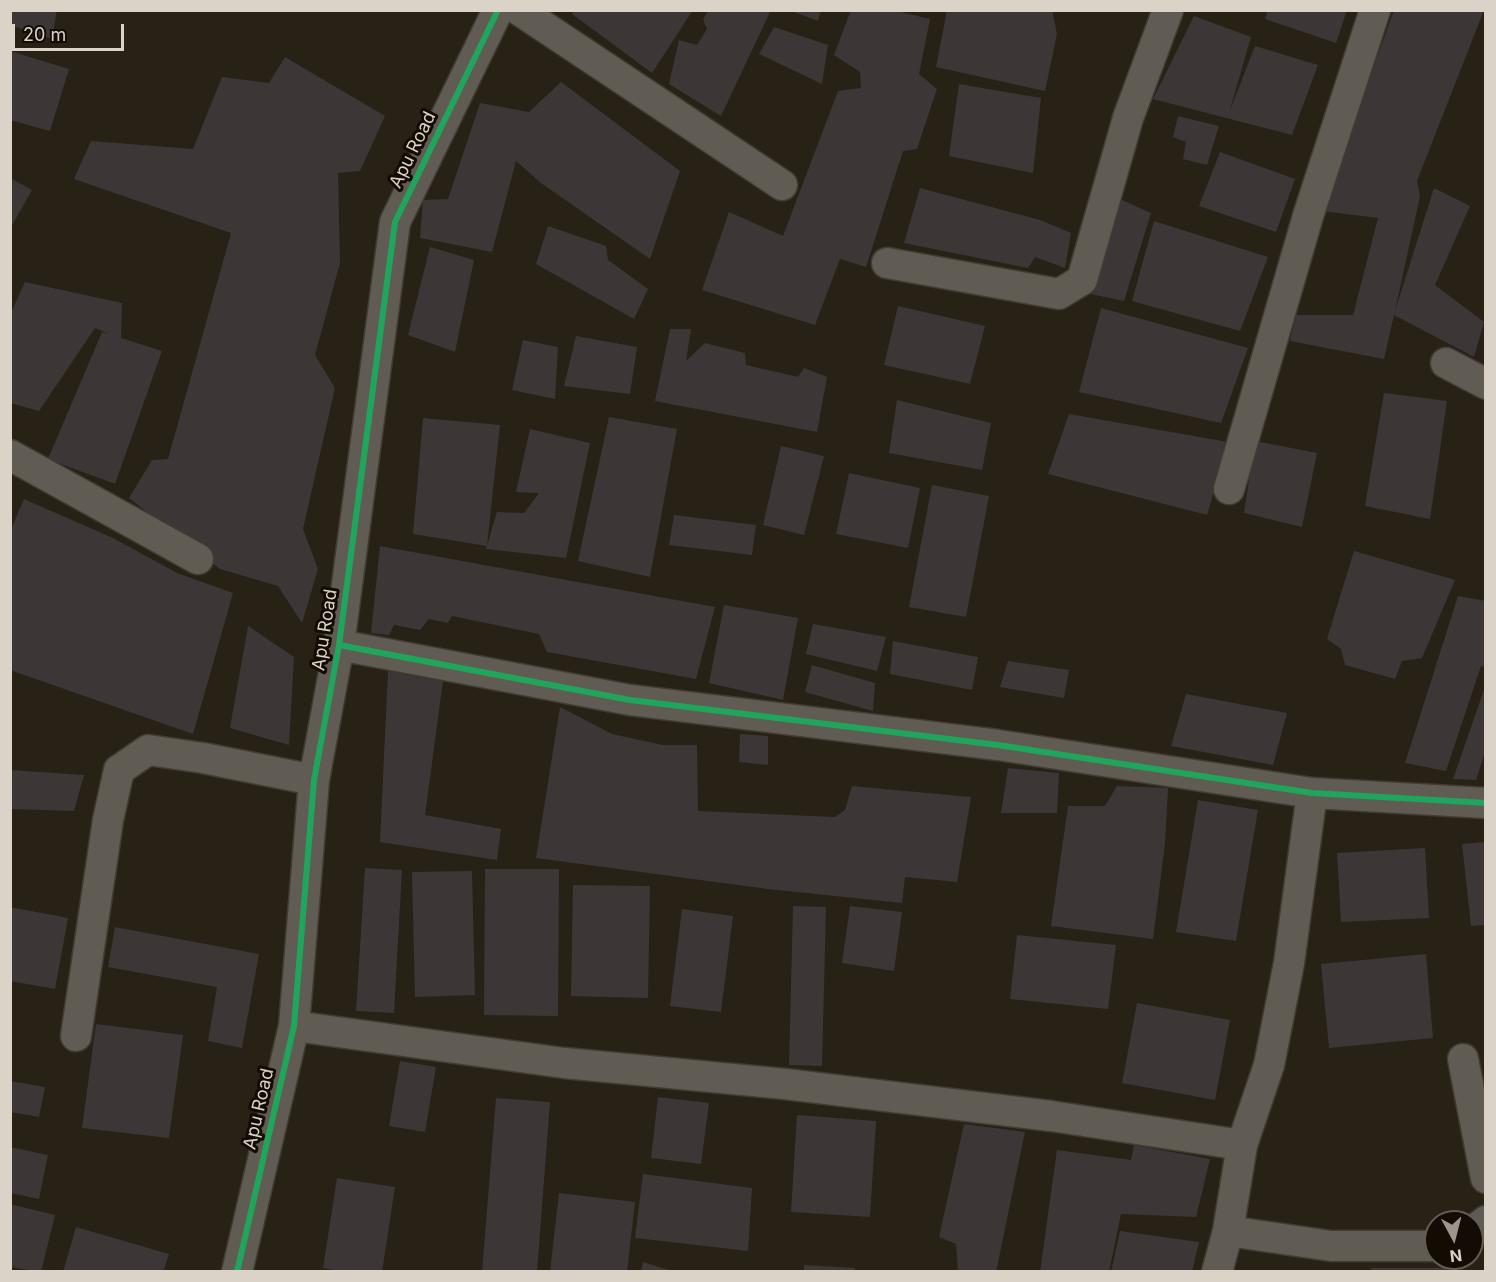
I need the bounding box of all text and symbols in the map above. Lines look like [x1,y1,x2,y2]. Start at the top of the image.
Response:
scale bar [15,12,128,50]
text: 20 m [23,24,66,45]
street label: Apu Road [385,108,441,192]
street label: Apu Road [308,588,342,672]
street label: Apu Road [239,1066,279,1152]
north arrow [1424,1210,1484,1270]
text: N [1449,1245,1463,1267]

